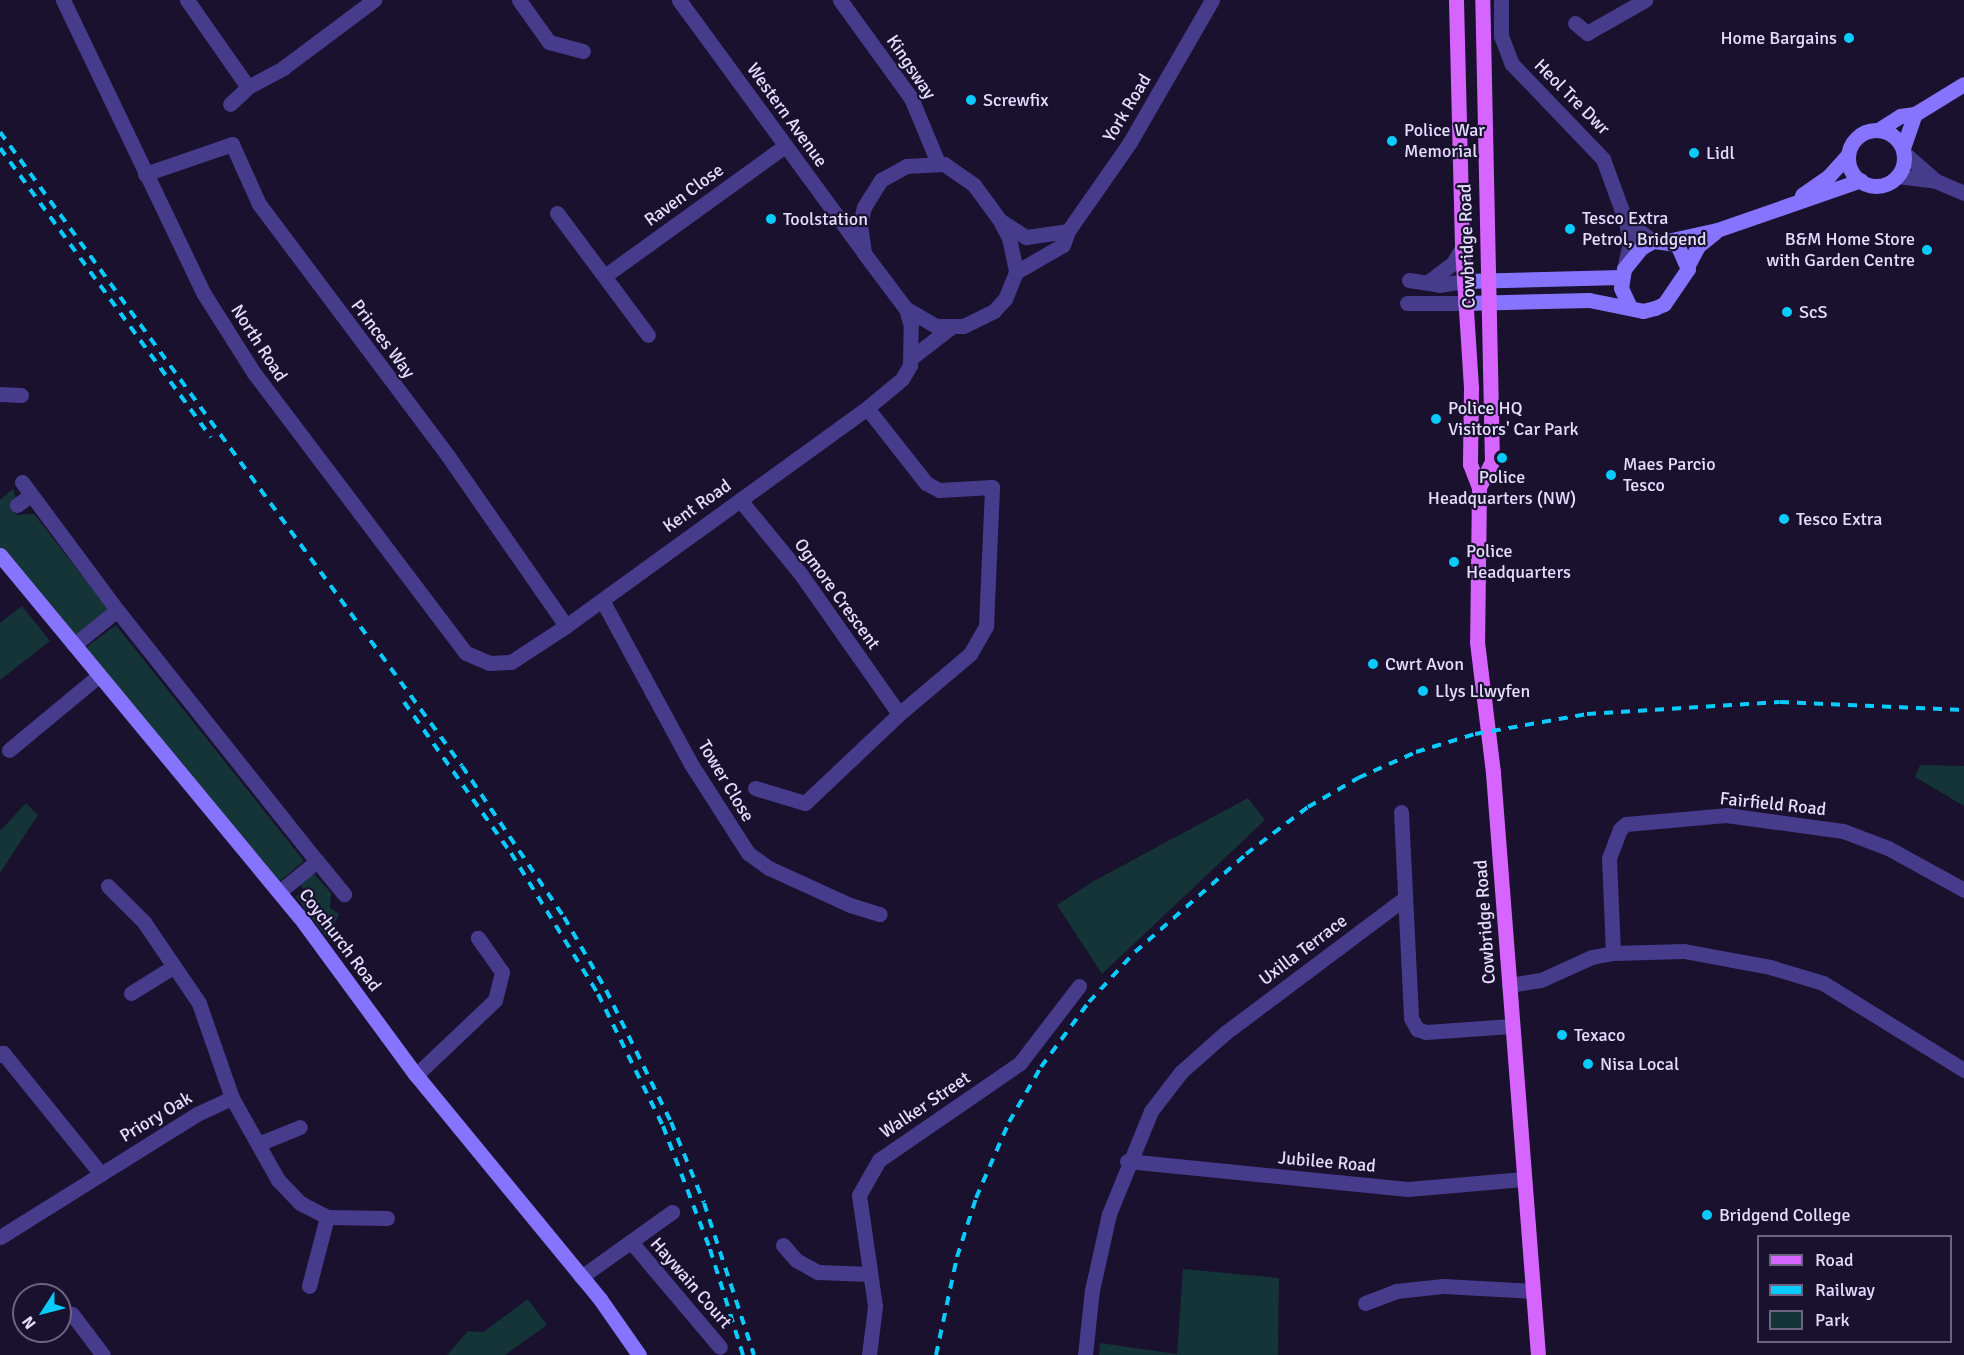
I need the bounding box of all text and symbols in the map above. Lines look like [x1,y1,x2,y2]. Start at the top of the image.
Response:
place label: Home Bargains [1720,27,1837,49]
street label: Kingsway [882,31,940,103]
marker: Home Bargains [1842,31,1856,45]
street label: Heol Tre Dwr [1530,55,1614,139]
street label: Western Avenue [742,59,832,171]
street label: York Road [1098,70,1156,146]
place label: Screwfix [983,89,1048,111]
marker: Screwfix [964,93,978,107]
place label: Police War Memorial [1404,120,1485,162]
marker: Police War Memorial [1385,134,1399,148]
place label: Lidl [1706,142,1735,164]
marker: Lidl [1687,146,1701,160]
street label: Raven Close [640,159,728,231]
street label: Cowbridge Road [1454,183,1480,309]
place label: Toolstation [783,208,868,230]
place label: Tesco Extra Petrol, Bridgend [1582,208,1707,250]
marker: Toolstation [764,212,778,226]
marker: Tesco Extra Petrol, Bridgend [1563,222,1577,236]
place label: B&M Home Store with Garden Centre [1766,229,1915,272]
marker: B&M Home Store with Garden Centre [1920,243,1934,257]
street label: Princes Way [346,295,420,383]
street label: North Road [226,301,292,385]
place label: ScS [1799,301,1827,323]
marker: ScS [1780,305,1794,319]
place label: Police HQ Visitors' Car Park [1448,398,1579,440]
marker: Police HQ Visitors' Car Park [1429,412,1443,426]
marker: Police Headquarters (NW) [1495,451,1509,465]
place label: Maes Parcio Tesco [1623,454,1716,496]
place label: Police Headquarters (NW) [1428,467,1576,510]
marker: Maes Parcio Tesco [1604,468,1618,482]
street label: Kent Road [659,475,735,537]
place label: Tesco Extra [1796,508,1882,530]
marker: Tesco Extra [1777,512,1791,526]
street label: Ogmore Crescent [790,534,884,654]
place label: Police Headquarters [1466,541,1571,584]
marker: Police Headquarters [1447,555,1461,569]
place label: Cwrt Avon [1385,653,1464,675]
marker: Cwrt Avon [1366,657,1380,671]
place label: Llys Llwyfen [1435,680,1530,702]
marker: Llys Llwyfen [1416,684,1430,698]
street label: Tower Close [693,736,759,826]
street label: Fairfield Road [1719,788,1827,820]
street label: Cowbridge Road [1470,859,1500,985]
street label: Coychurch Road [294,884,386,996]
street label: Uxilla Terrace [1255,910,1351,990]
place label: Texaco [1574,1024,1625,1046]
marker: Texaco [1555,1028,1569,1042]
place label: Nisa Local [1600,1053,1679,1075]
marker: Nisa Local [1581,1057,1595,1071]
street label: Walker Street [876,1067,974,1143]
street label: Priory Oak [116,1087,196,1147]
street label: Jubilee Road [1277,1147,1377,1177]
place label: Bridgend College [1719,1204,1851,1226]
marker: Bridgend College [1700,1208,1714,1222]
street label: Haywain Court [646,1233,736,1333]
legend [1757,1235,1952,1343]
text: Road [1815,1249,1854,1271]
text: Railway [1815,1279,1875,1301]
north arrow [12,1283,72,1343]
text: Park [1815,1309,1850,1331]
text: N [18,1312,40,1333]

